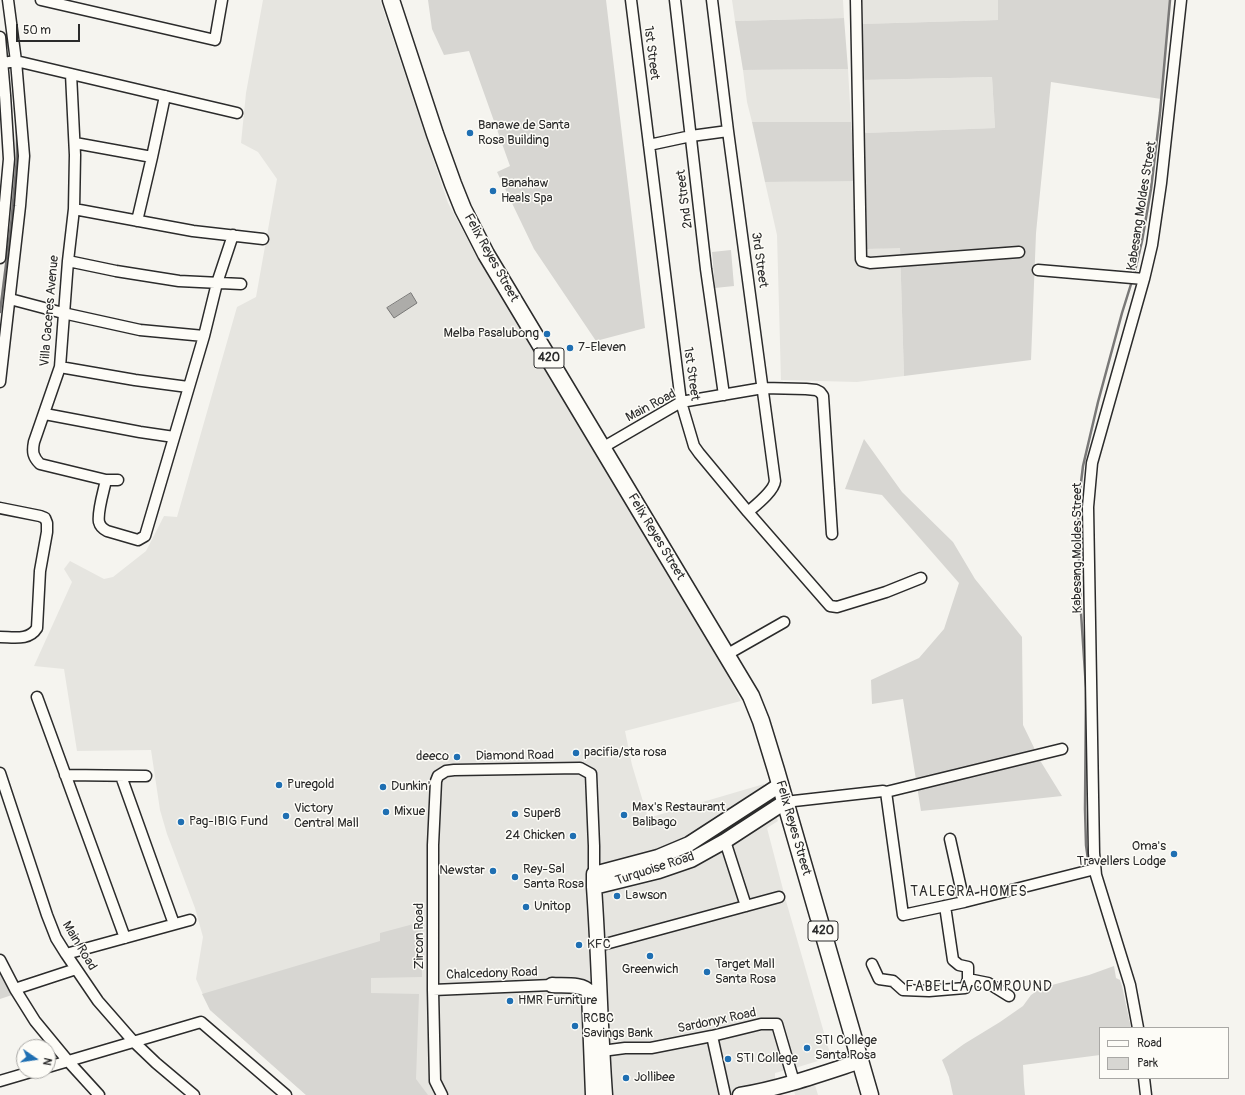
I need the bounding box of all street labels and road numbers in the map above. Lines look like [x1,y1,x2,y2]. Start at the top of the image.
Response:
street label: 1st Street [640,25,662,81]
street label: Kabesang Moldes Street [1124,140,1160,272]
street label: 2nd Street [674,169,696,229]
street label: Felix Reyes Street [460,211,522,305]
street label: 3rd Street [747,231,771,289]
street label: Villa Caceres Avenue [37,255,63,367]
street label: 1st Street [680,346,702,402]
road number: 420 [534,348,564,368]
street label: Main Road [623,386,679,426]
street label: Kabesang Moldes Street [1070,482,1086,614]
street label: Felix Reyes Street [624,491,688,583]
street label: Diamond Road [476,748,554,764]
street label: Felix Reyes Street [772,779,814,877]
street label: Turquoise Road [614,849,696,889]
street label: Zircon Road [412,903,428,969]
street label: Main Road [58,919,100,973]
road number: 420 [808,921,838,941]
street label: Chalcedony Road [446,965,538,983]
street label: Sardonyx Road [676,1005,758,1037]

